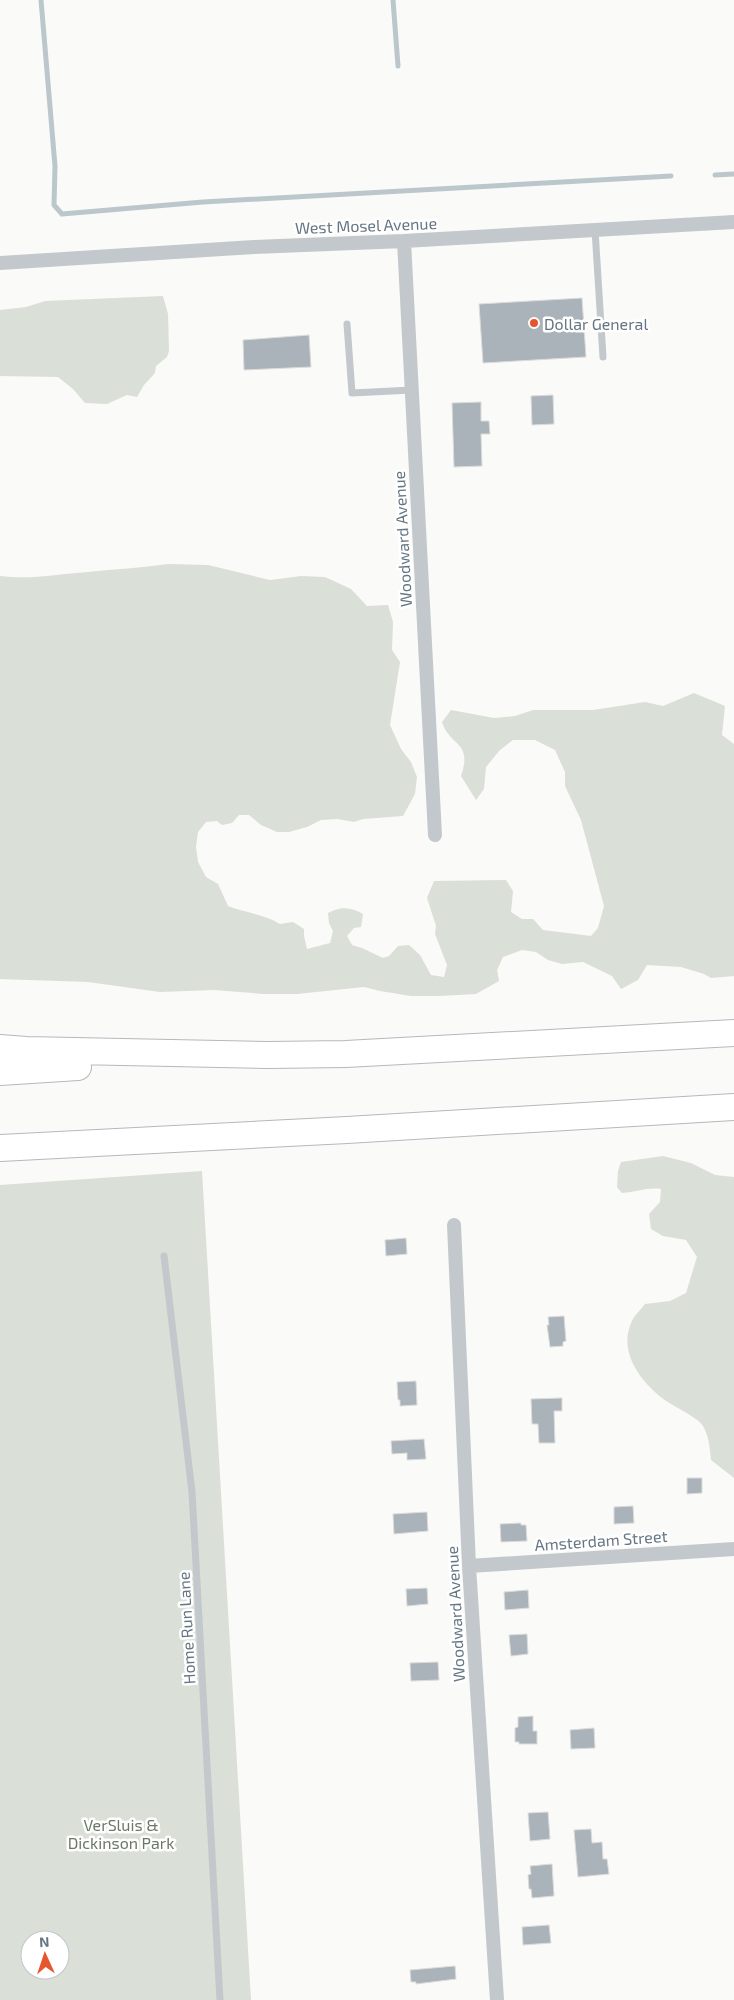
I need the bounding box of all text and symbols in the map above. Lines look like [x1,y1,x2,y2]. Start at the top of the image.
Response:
street label: West Mosel Avenue [295,213,437,237]
place label: Dollar General [544,314,648,333]
marker: Dollar General [528,317,540,329]
street label: Woodward Avenue [389,470,415,608]
street label: Amsterdam Street [534,1526,668,1554]
street label: Woodward Avenue [442,1545,468,1683]
street label: Home Run Lane [174,1571,198,1685]
park label: VerSluis & Dickinson Park [68,1815,174,1852]
north arrow [20,1930,70,1980]
text: N [39,1933,50,1950]

